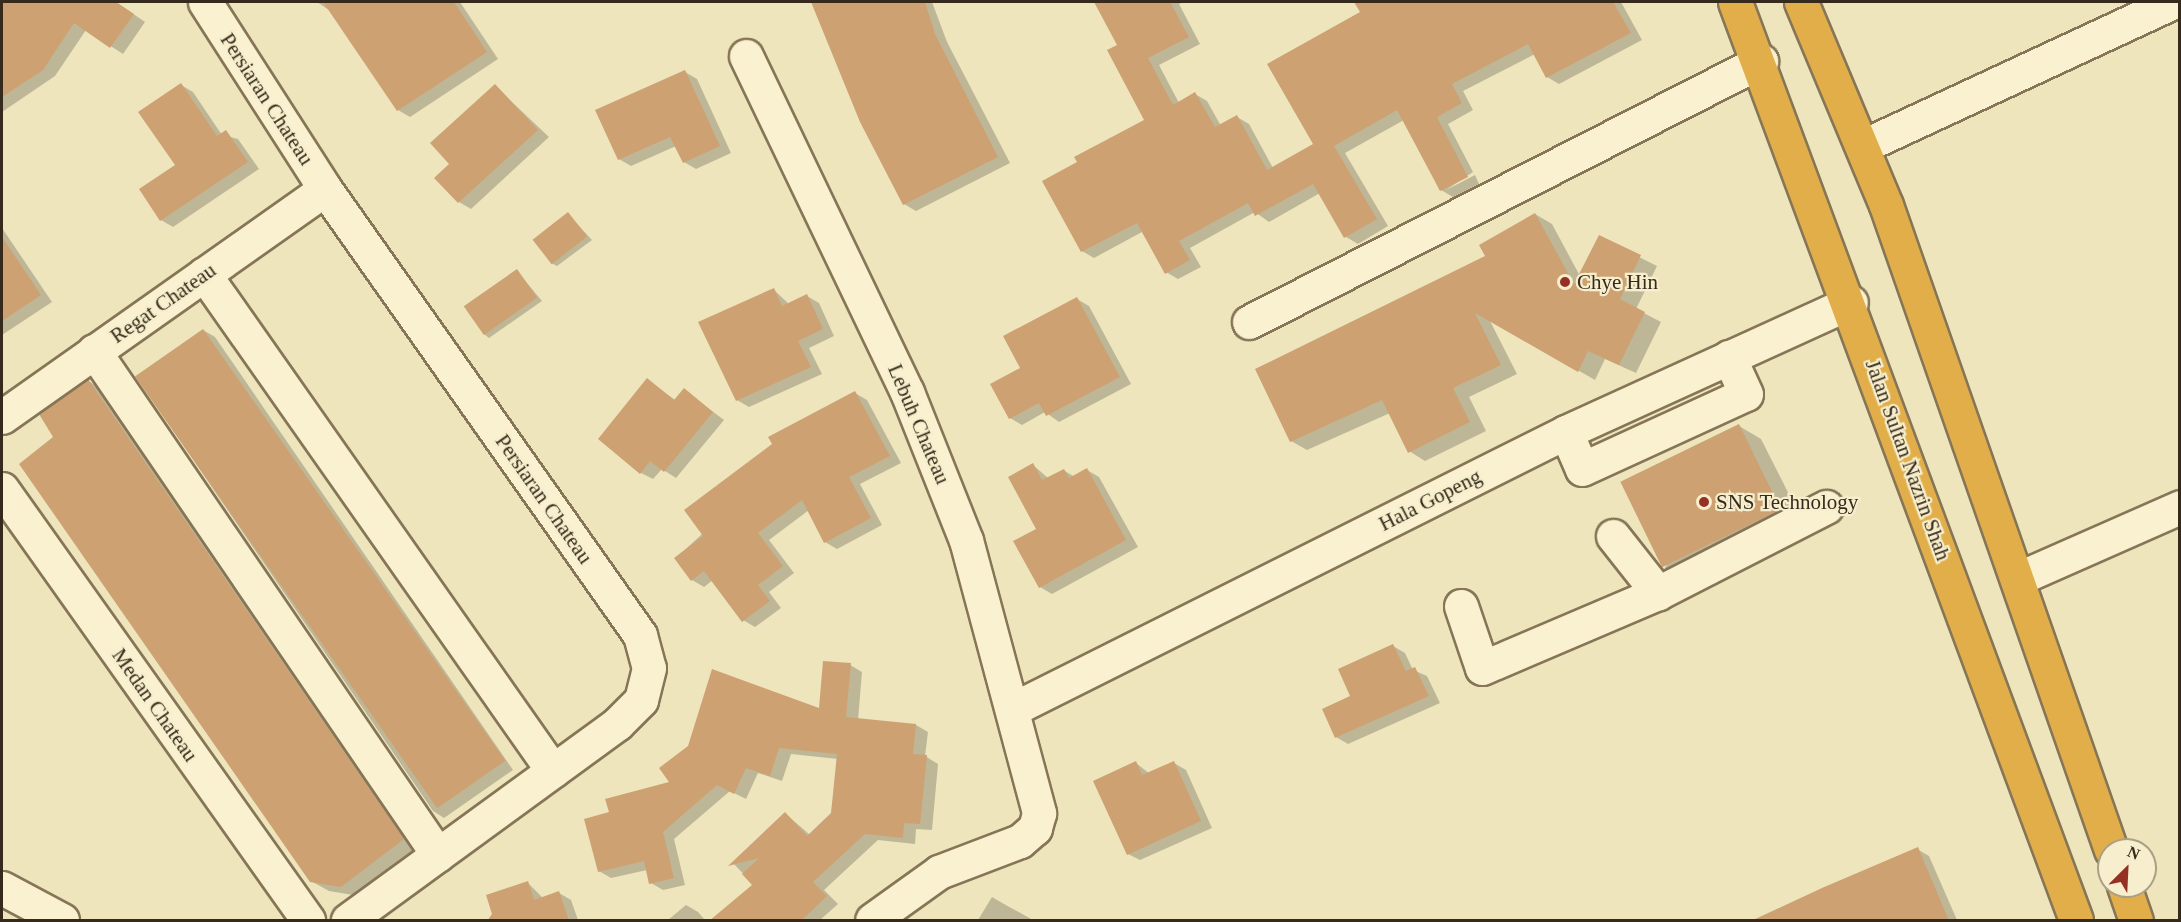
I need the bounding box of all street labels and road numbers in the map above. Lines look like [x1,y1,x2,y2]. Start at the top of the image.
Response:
street label: Persiaran Chateau [215,28,319,170]
street label: Regat Chateau [105,257,221,349]
street label: Jalan Sultan Nazrin Shah [1860,356,1956,564]
street label: Lebuh Chateau [882,360,956,488]
street label: Persiaran Chateau [490,429,598,569]
street label: Hala Gopeng [1375,463,1485,537]
street label: Medan Chateau [107,644,203,766]

